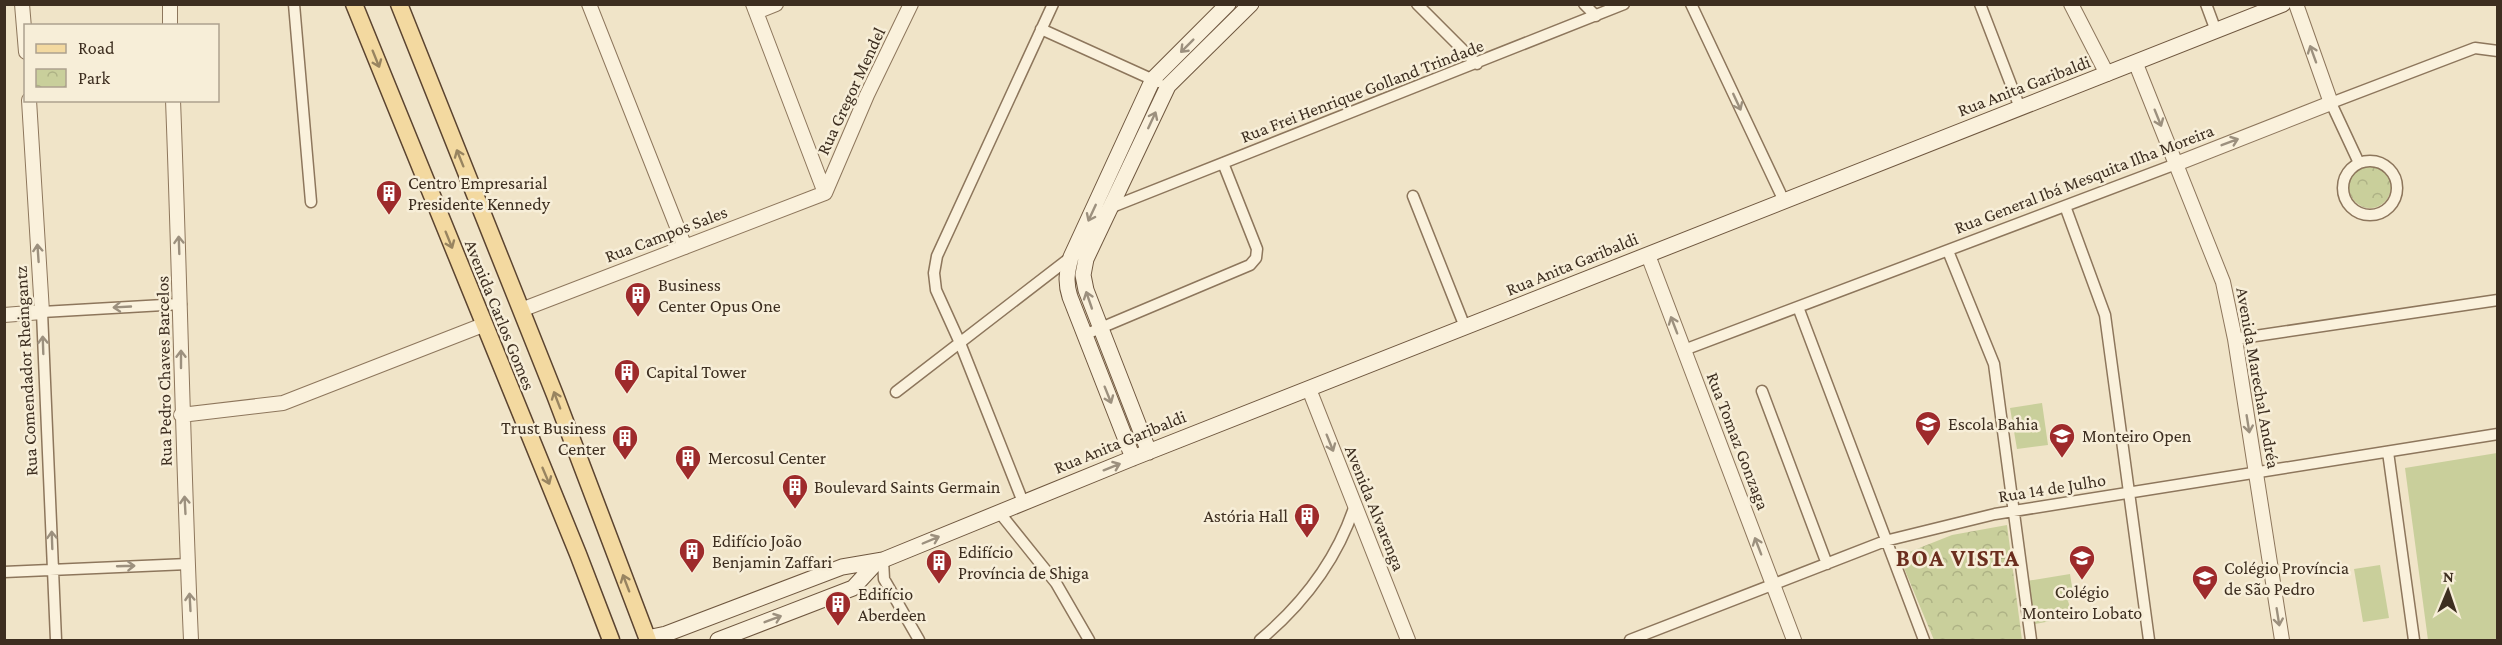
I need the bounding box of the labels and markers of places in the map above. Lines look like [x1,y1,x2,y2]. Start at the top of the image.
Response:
place label: Centro Empresarial Presidente Kennedy [408,173,551,214]
building icon: Centro Empresarial Presidente Kennedy [374,178,404,216]
place label: Business Center Opus One [658,275,781,316]
building icon: Business Center Opus One [623,280,653,318]
building icon: Capital Tower [612,357,642,395]
place label: Capital Tower [646,362,747,382]
school or university icon: Escola Bahia [1913,409,1943,447]
place label: Escola Bahia [1948,414,2038,434]
place label: Trust Business Center [501,418,607,459]
school or university icon: Monteiro Open [2047,421,2077,459]
building icon: Trust Business Center [610,423,640,461]
place label: Monteiro Open [2082,426,2192,446]
building icon: Mercosul Center [673,443,703,481]
place label: Mercosul Center [708,448,827,468]
building icon: Boulevard Saints Germain [780,472,810,510]
place label: Boulevard Saints Germain [814,477,1001,497]
building icon: Astória Hall [1292,501,1322,539]
place label: Astória Hall [1204,506,1288,526]
place label: Edifício João Benjamin Zaffari [712,531,833,573]
building icon: Edifício João Benjamin Zaffari [677,536,707,574]
place label: Edifício Província de Shiga [958,542,1089,583]
school or university icon: Colégio Monteiro Lobato [2067,543,2097,581]
building icon: Edifício Província de Shiga [924,547,954,585]
place label: Colégio Província de São Pedro [2224,558,2349,599]
school or university icon: Colégio Província de São Pedro [2190,563,2220,601]
place label: Colégio Monteiro Lobato [2022,582,2142,623]
place label: Edifício Aberdeen [858,584,927,625]
building icon: Edifício Aberdeen [823,589,853,627]

